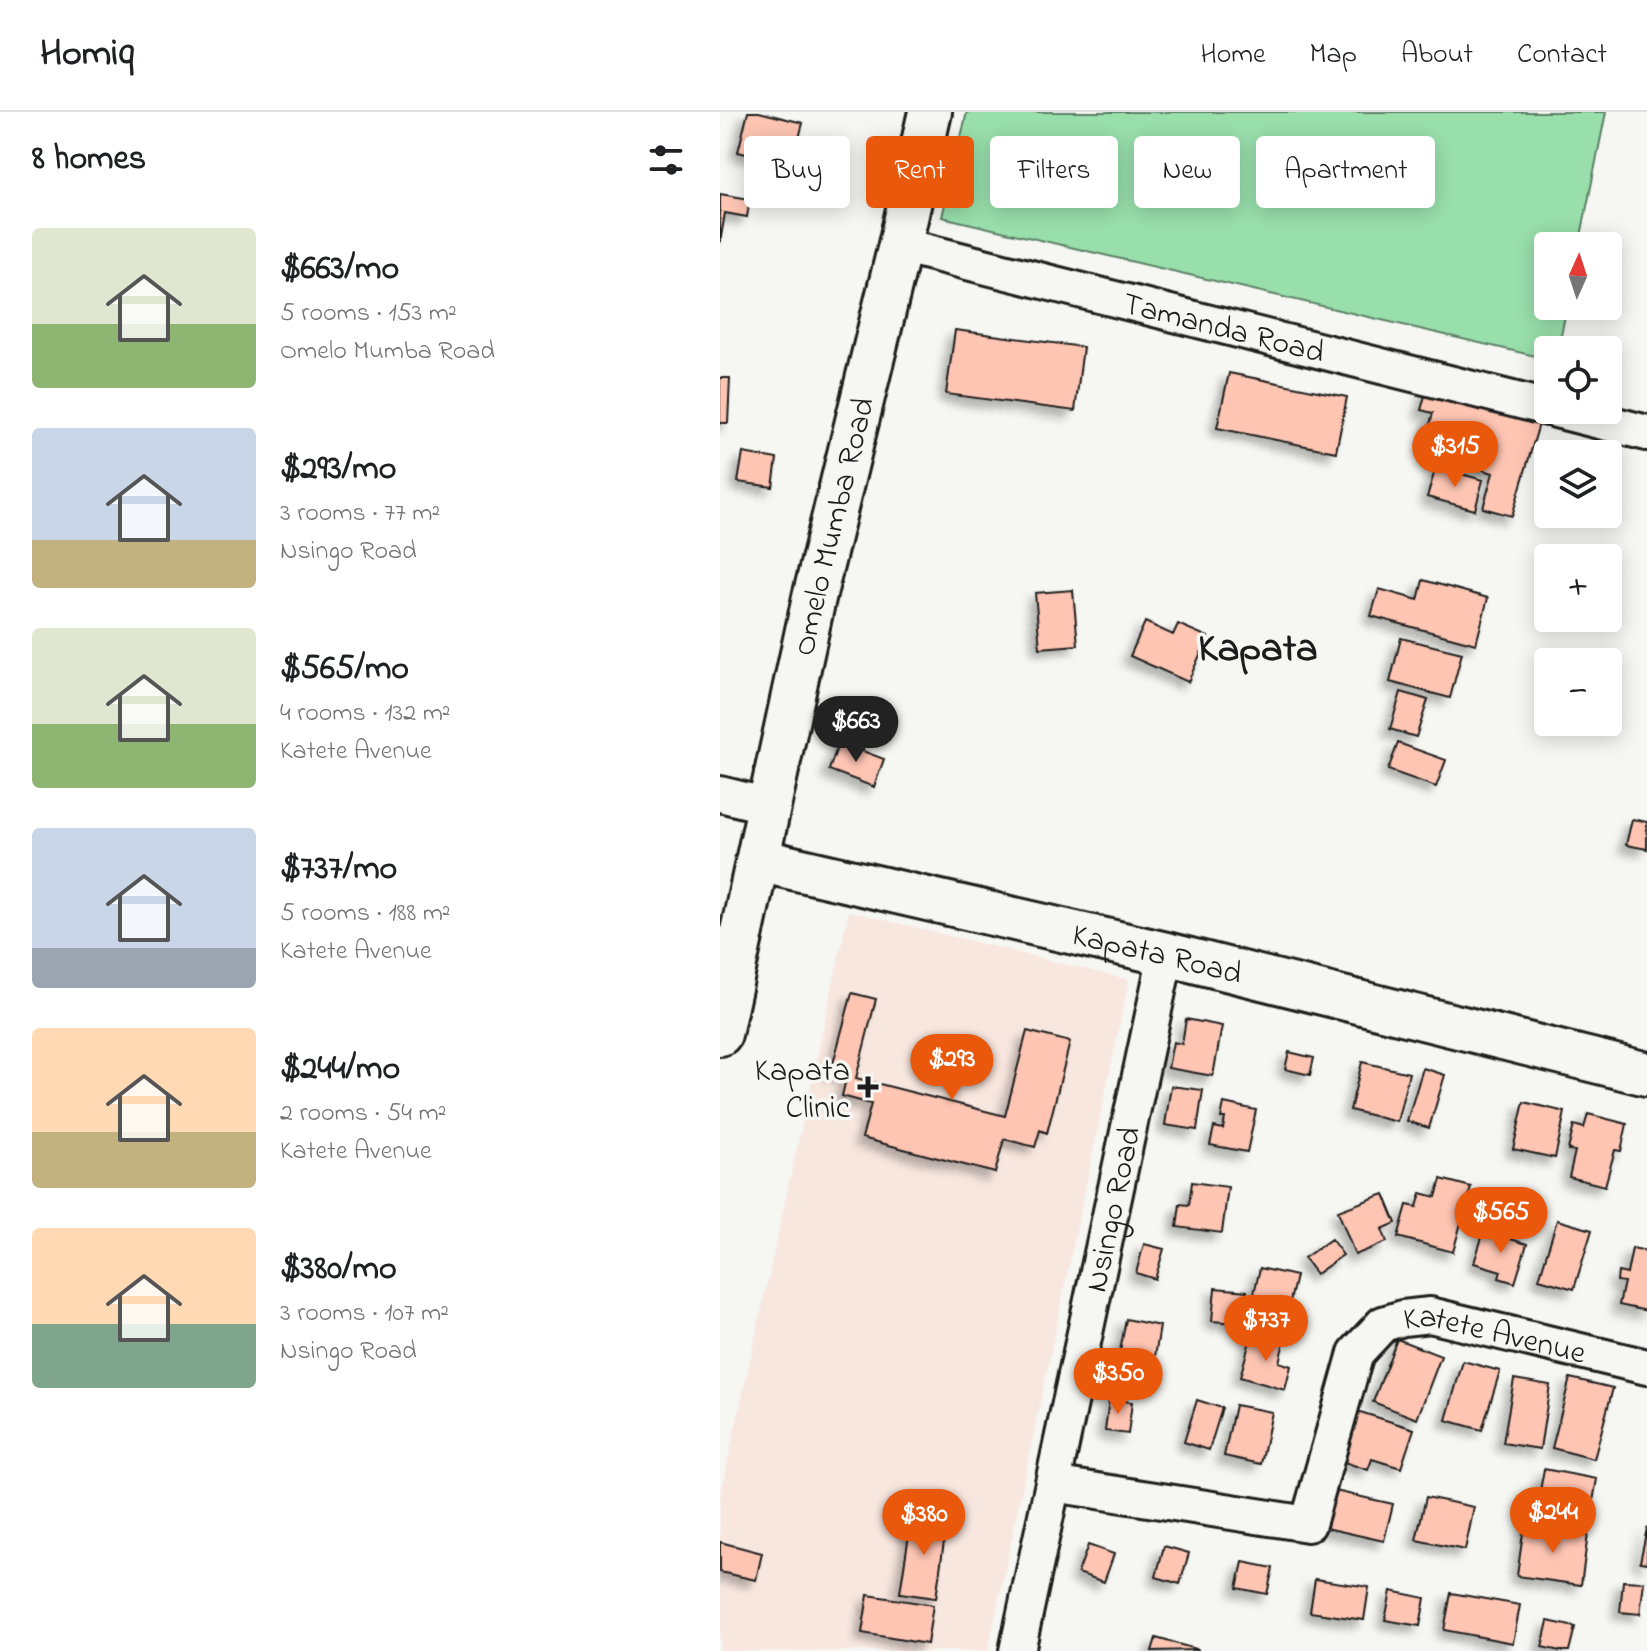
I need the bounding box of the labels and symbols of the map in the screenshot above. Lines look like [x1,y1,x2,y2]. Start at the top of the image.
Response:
north arrow [1534,232,1622,320]
street label: Tamanda Road [1117,282,1329,378]
street label: Omelo Mumba Road [782,393,889,661]
pin: $315 [1408,421,1502,489]
district label: Kapata [1198,621,1318,680]
pin: $663 [809,696,903,764]
street label: Kapata Road [1067,913,1246,999]
pin: $293 [905,1034,999,1102]
place label: Kapata Clinic [754,1049,851,1133]
marker: Kapata Clinic [857,1076,879,1098]
street label: Nsingo Road [1074,1123,1155,1297]
pin: $565 [1454,1187,1548,1255]
street label: Katete Avenue [1401,1294,1591,1379]
pin: $737 [1219,1295,1313,1363]
pin: $350 [1071,1348,1165,1416]
pin: $244 [1506,1487,1600,1555]
pin: $380 [877,1489,971,1557]

